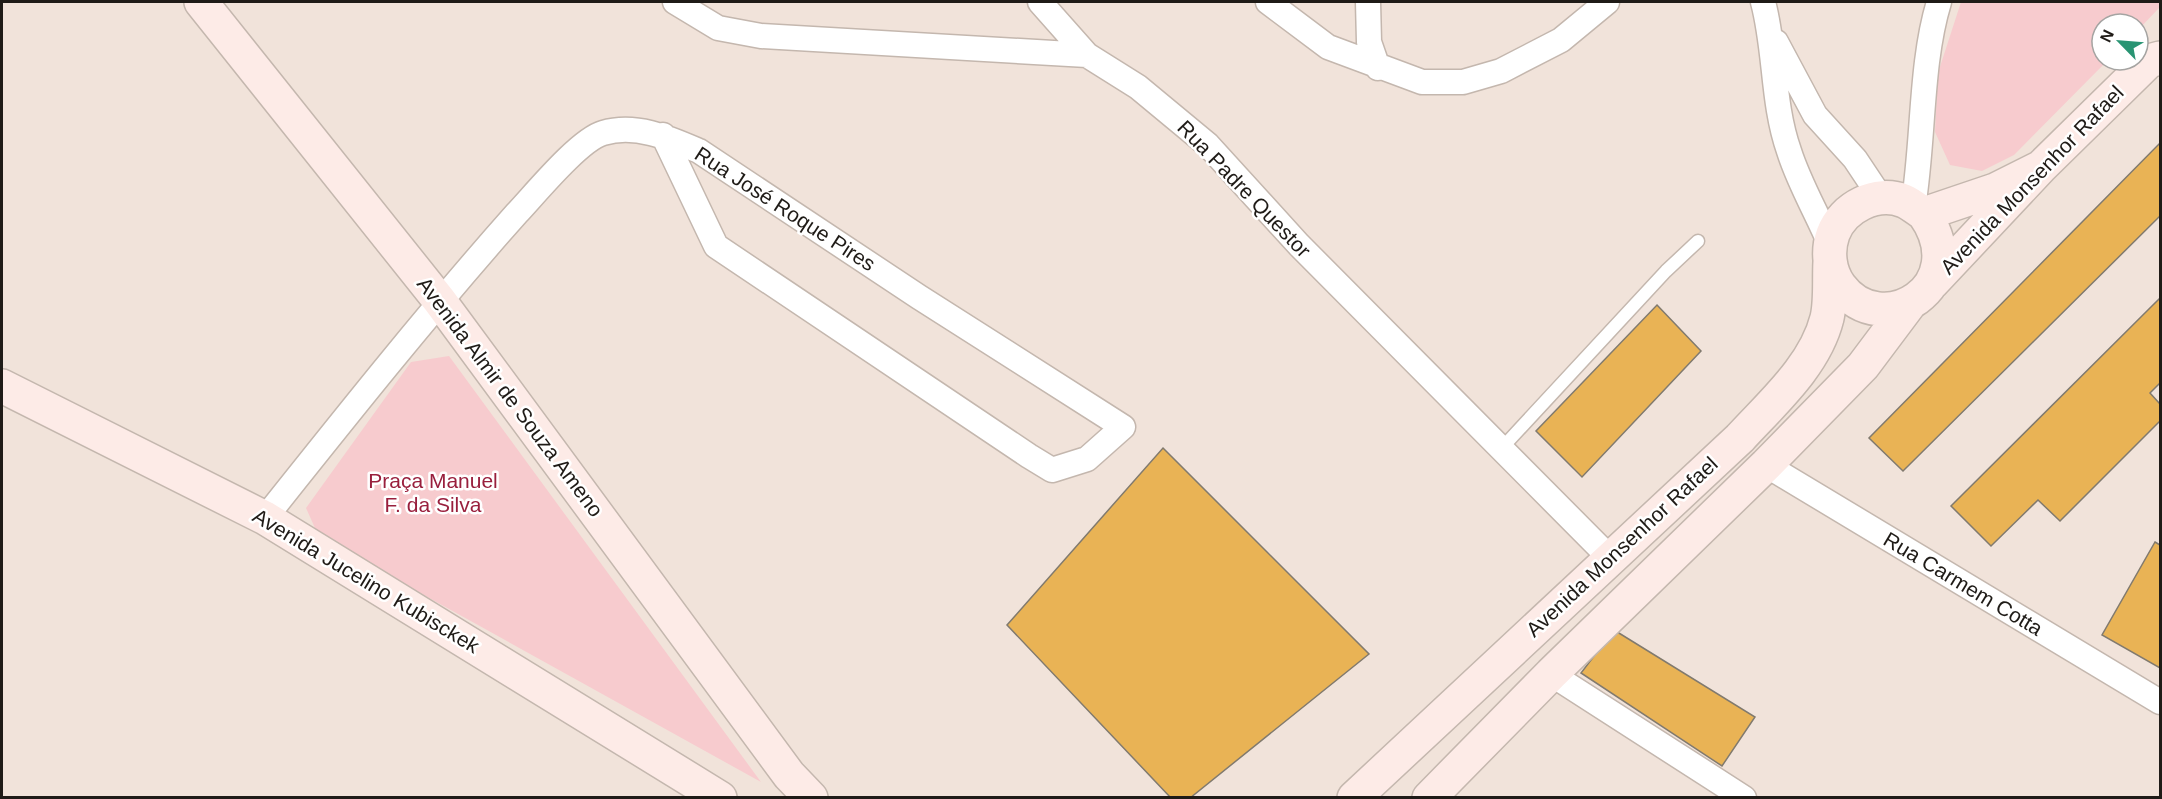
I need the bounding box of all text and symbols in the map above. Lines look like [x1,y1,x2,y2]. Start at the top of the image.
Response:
north arrow [2090,12,2150,72]
text: N [2097,27,2117,45]
street label: Avenida Monsenhor Rafael [1936,81,2128,279]
street label: Rua Padre Questor [1173,116,1315,262]
street label: Rua José Roque Pires [691,142,880,275]
street label: Avenida Almir de Souza Ameno [413,272,608,521]
street label: Avenida Monsenhor Rafael [1521,452,1722,641]
park label: Praça Manuel F. da Silva [368,469,498,516]
street label: Avenida Jucelino Kubisckek [249,504,484,658]
street label: Rua Carmem Cotta [1880,527,2047,640]

